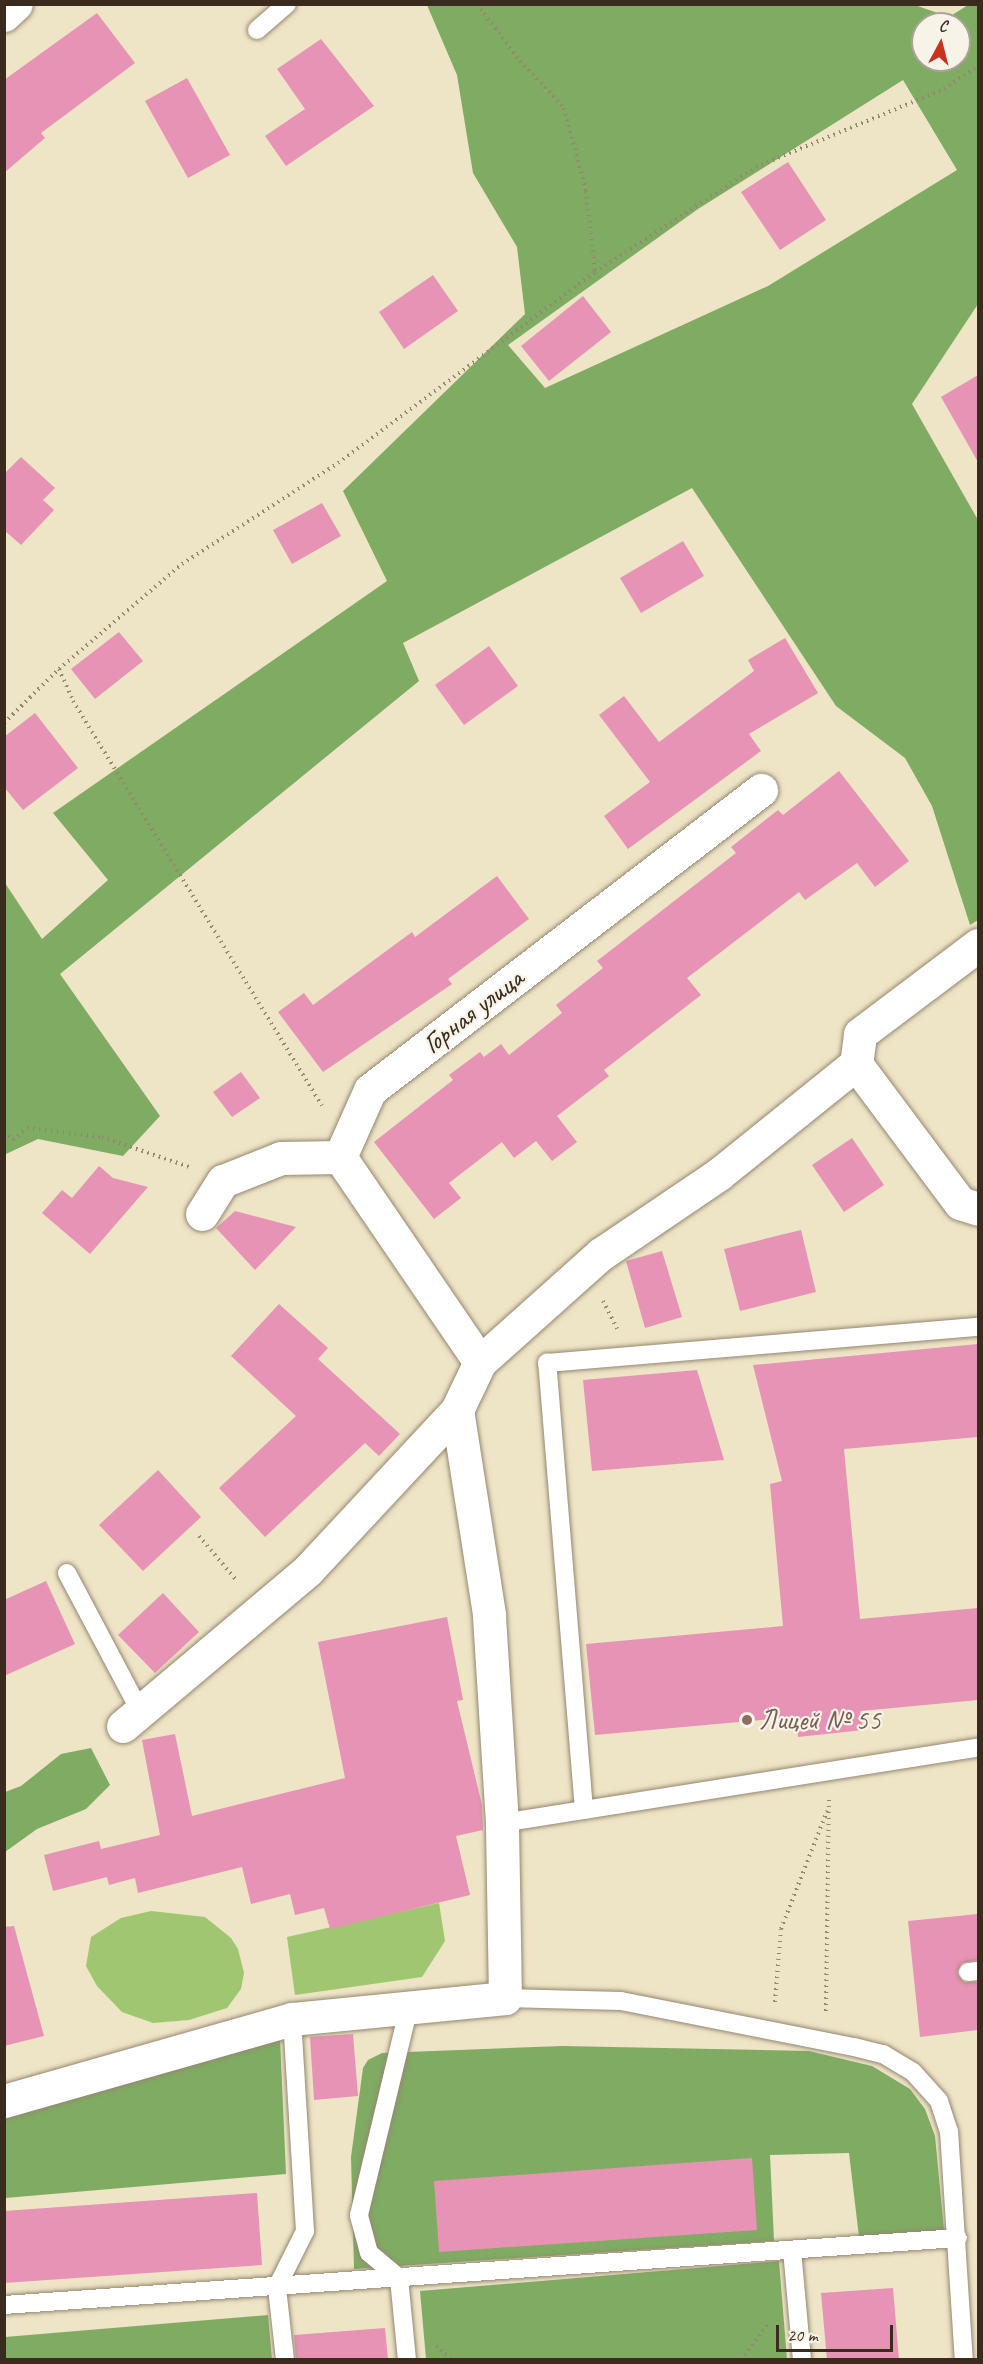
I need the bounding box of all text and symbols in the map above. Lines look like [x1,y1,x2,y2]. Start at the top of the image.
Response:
north arrow [911,12,971,72]
text: С [938,16,948,37]
street label: Горная улица [416,961,530,1061]
place label: Лицей № 55 [759,1703,881,1737]
marker: Лицей № 55 [740,1713,754,1727]
scale bar [779,2313,896,2351]
text: 20 m [787,2324,818,2346]

